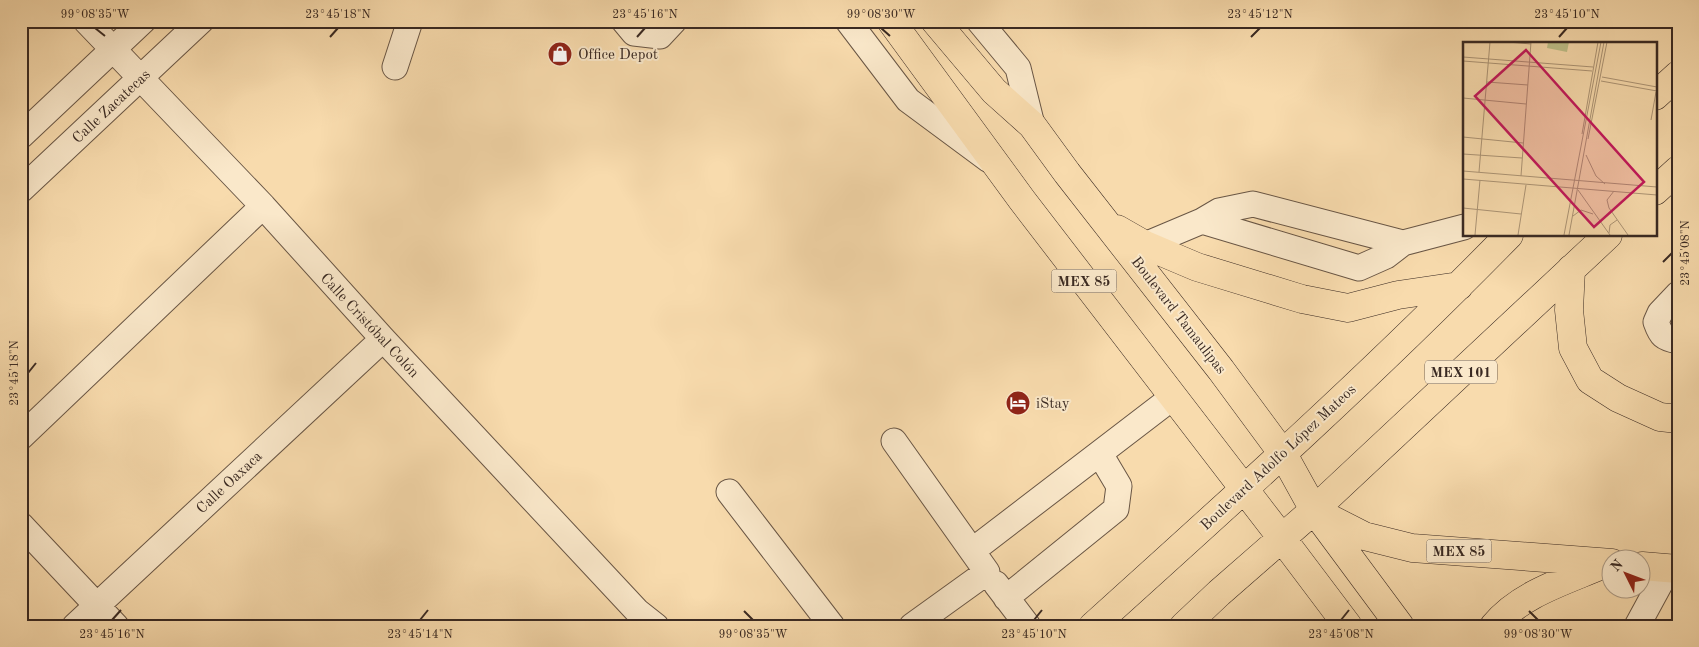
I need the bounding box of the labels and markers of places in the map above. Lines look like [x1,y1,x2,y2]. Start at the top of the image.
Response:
shop icon: Office Depot [547,41,573,67]
place label: Office Depot [578,48,658,63]
hotel icon: iStay [1005,390,1031,416]
place label: iStay [1036,397,1070,412]

